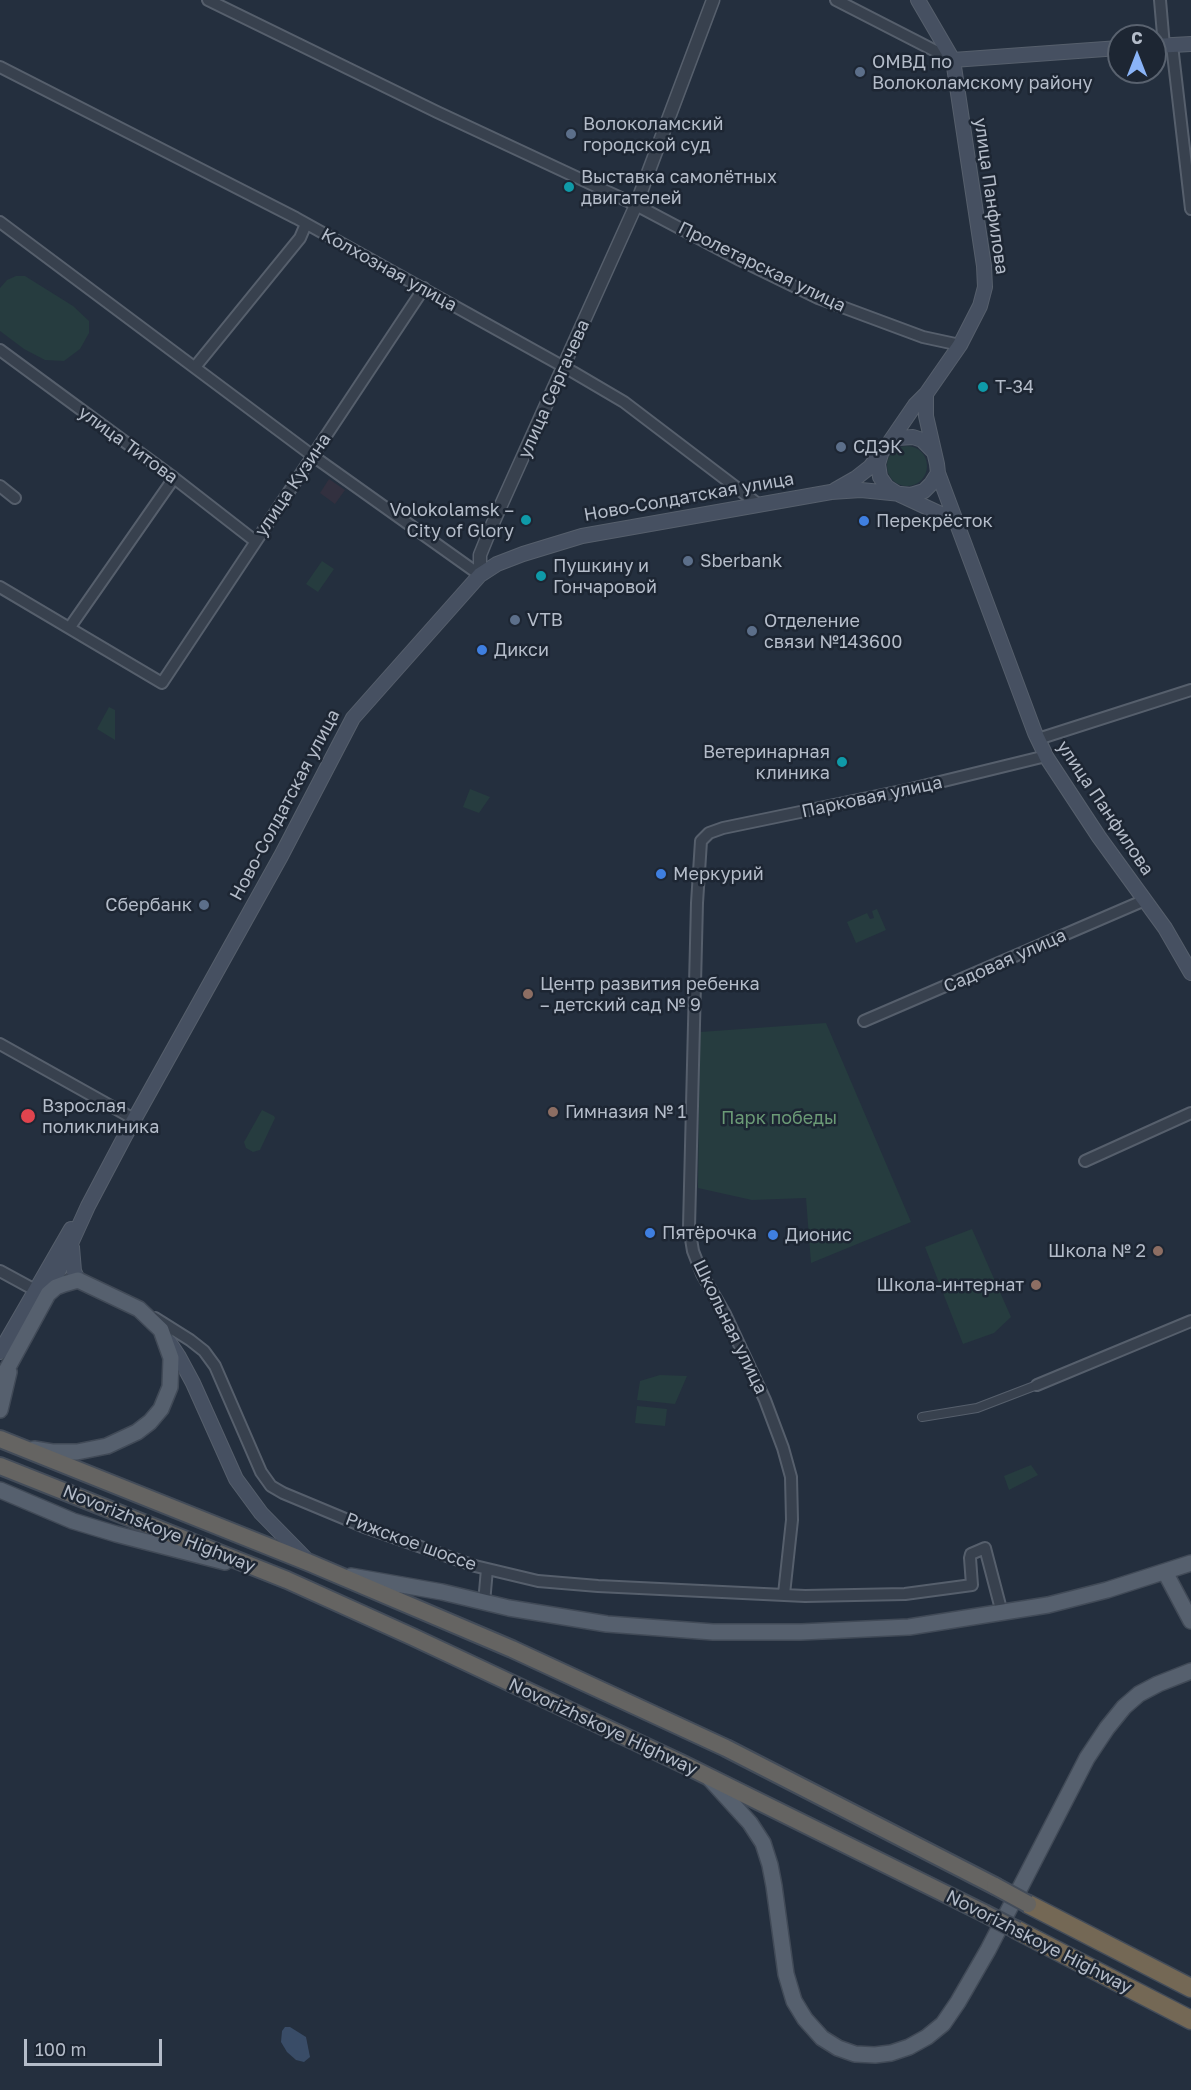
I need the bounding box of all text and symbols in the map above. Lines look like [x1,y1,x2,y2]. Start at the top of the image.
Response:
north arrow [1107,24,1167,84]
text: С [1131,28,1143,48]
place label: ОМВД по Волоколамскому району [872,51,1092,94]
marker: ОМВД по Волоколамскому району [853,65,867,79]
place label: Волоколамский городской суд [583,113,723,156]
street label: улица Панфилова [969,116,1013,276]
marker: Волоколамский городской суд [564,127,578,141]
place label: Выставка самолётных двигателей [581,166,777,208]
marker: Выставка самолётных двигателей [562,180,576,194]
street label: Пролетарская улица [675,217,849,317]
street label: Колхозная улица [317,224,461,316]
street label: улица Сергачева [514,316,594,462]
place label: Т-34 [995,376,1034,398]
marker: Т-34 [976,380,990,394]
street label: улица Титова [74,402,182,488]
street label: улица Кузина [250,429,336,541]
place label: СДЭК [853,436,902,458]
marker: СДЭК [834,440,848,454]
street label: Ново-Солдатская улица [582,468,796,526]
place label: Volokolamsk – City of Glory [390,499,514,542]
place label: Перекрёсток [876,510,993,532]
marker: Volokolamsk – City of Glory [519,513,533,527]
marker: Перекрёсток [857,514,871,528]
place label: Sberbank [700,550,783,572]
marker: Sberbank [681,554,695,568]
place label: Пушкину и Гончаровой [553,555,657,598]
marker: Пушкину и Гончаровой [534,569,548,583]
place label: VTB [527,609,563,631]
place label: Отделение связи №143600 [764,610,902,652]
marker: VTB [508,613,522,627]
marker: Отделение связи №143600 [745,624,759,638]
place label: Дикси [494,639,549,661]
marker: Дикси [475,643,489,657]
street label: Ново-Солдатская улица [225,706,345,904]
street label: улица Панфилова [1052,737,1158,879]
place label: Ветеринарная клиника [703,741,830,783]
marker: Ветеринарная клиника [835,755,849,769]
street label: Парковая улица [800,772,944,822]
place label: Меркурий [673,863,764,885]
marker: Меркурий [654,867,668,881]
place label: Сбербанк [105,894,192,916]
marker: Сбербанк [197,898,211,912]
street label: Садовая улица [940,924,1070,998]
place label: Центр развития ребенка – детский сад № 9 [540,973,760,1016]
marker: Центр развития ребенка – детский сад № 9 [521,987,535,1001]
place label: Взрослая поликлиника [42,1095,159,1138]
place label: Гимназия № 1 [565,1101,686,1123]
marker: Гимназия № 1 [546,1105,560,1119]
marker: Взрослая поликлиника [19,1107,37,1125]
park label: Парк победы [721,1107,837,1129]
place label: Пятёрочка [662,1222,757,1244]
place label: Дионис [785,1224,852,1246]
marker: Пятёрочка [643,1226,657,1240]
marker: Дионис [766,1228,780,1242]
place label: Школа № 2 [1048,1240,1146,1262]
marker: Школа № 2 [1151,1244,1165,1258]
street label: Школьная улица [688,1256,772,1398]
place label: Школа-интернат [876,1274,1024,1296]
marker: Школа-интернат [1029,1278,1043,1292]
street label: Novorizhskoye Highway [60,1480,258,1578]
street label: Рижское шоссе [343,1508,479,1576]
street label: Novorizhskoye Highway [505,1674,701,1780]
street label: Novorizhskoye Highway [942,1886,1136,1998]
scale bar [27,2027,165,2065]
text: 100 m [35,2038,86,2060]

